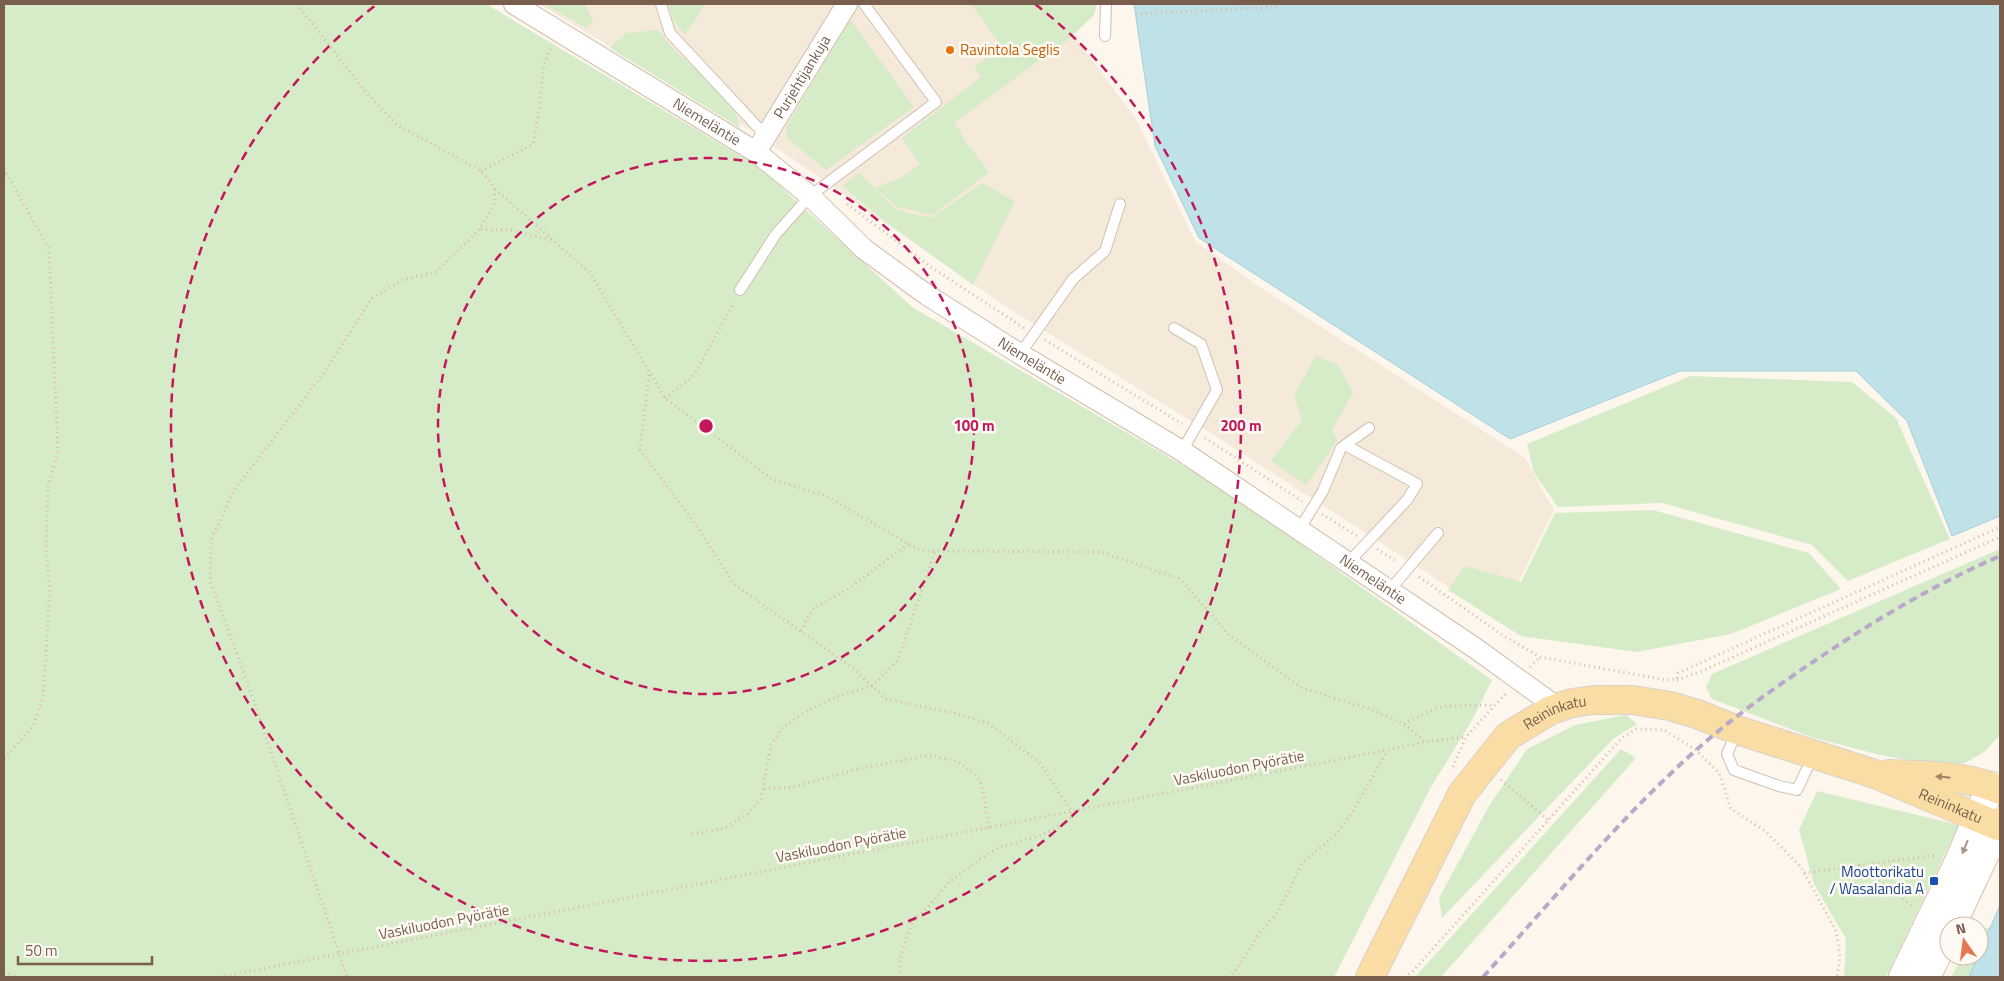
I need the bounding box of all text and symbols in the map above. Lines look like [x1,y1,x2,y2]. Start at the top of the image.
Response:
street label: Purjehtijankuja [767,30,836,123]
place label: Ravintola Seglis [960,38,1060,61]
marker: Ravintola Seglis [944,44,956,56]
street label: Niemeläntie [669,92,746,151]
street label: Niemeläntie [994,331,1071,390]
text: 100 m [953,414,995,437]
text: 200 m [1220,414,1262,437]
centre of rings [697,417,715,435]
street label: Niemeläntie [1335,548,1411,610]
street label: Reininkatu [1518,689,1588,735]
street label: Vaskiluodon Pyörätie [1172,744,1306,791]
one-way arrow [1935,773,1951,781]
street label: Reininkatu [1915,782,1986,829]
street label: Vaskiluodon Pyörätie [774,821,908,868]
one-way arrow [1961,840,1969,854]
place label: Moottorikatu / Wasalandia A [1829,860,1924,900]
marker: Moottorikatu / Wasalandia A [1928,875,1940,887]
street label: Vaskiluodon Pyörätie [377,898,511,945]
north arrow [1939,916,1989,966]
text: N [1953,917,1968,939]
scale bar [18,934,151,966]
text: 50 m [25,939,58,962]

